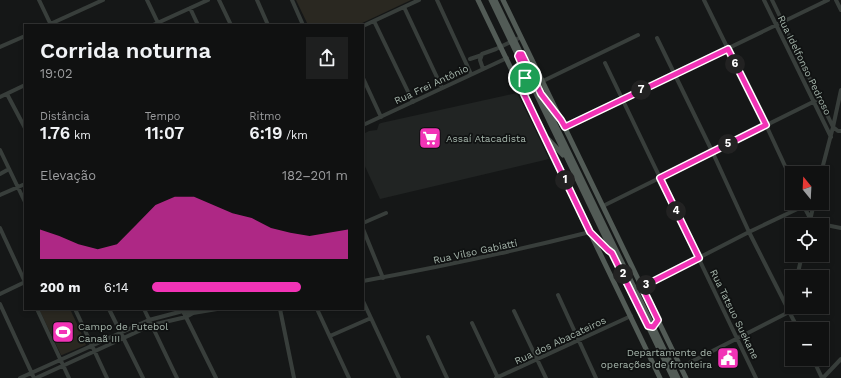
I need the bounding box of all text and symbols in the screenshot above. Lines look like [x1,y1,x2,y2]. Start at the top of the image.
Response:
street label: Rua Idelfonso Pedroso [776,14,833,117]
button: share [306,37,348,79]
text: Corrida noturna [40,38,211,63]
pin: 6 [725,54,745,74]
text: 6 [732,57,738,70]
pin [508,61,542,95]
street label: Rua Frei Antônio [392,62,470,106]
text: 19:02 [40,66,73,81]
icon: arrive [514,67,536,89]
pin: 7 [631,80,651,100]
text: 7 [638,83,644,96]
text: Distância [40,110,90,123]
text: Tempo [145,110,180,123]
text: Ritmo [249,110,281,123]
text: 1.76 [40,123,70,143]
text: 11:07 [145,123,184,143]
text: 6:19 [249,123,282,143]
supermarket icon: Assaí Atacadista [417,125,443,151]
text: km [70,129,91,142]
text: /km [282,129,308,142]
place label: Assaí Atacadista [446,133,526,144]
pin: 5 [718,134,738,154]
text: 5 [725,137,731,150]
north arrow [785,166,829,210]
map controls [785,166,829,366]
text: Elevação [40,168,96,183]
text: 182–201 m [282,168,348,183]
pin: 1 [555,170,575,190]
text: 1 [563,173,567,186]
pin: 4 [666,201,686,221]
text: 4 [672,204,680,217]
button: locate [785,218,829,262]
street label: Rua Vilso Gabiatti [432,237,518,266]
pin: 2 [613,264,633,284]
text: 2 [620,267,626,280]
street label: Rua Tatsuo Suekane [708,268,761,361]
button: + [785,270,829,314]
pin: 3 [636,275,656,295]
text: 3 [643,278,649,291]
text: 200 m [40,280,80,295]
text: 6:14 [104,280,129,295]
street label: Rua dos Abacateiros [513,314,608,366]
sports icon: Campo de Futebol Canaã III [50,319,76,345]
place label: Campo de Futebol Canaã III [78,321,168,344]
button: − [785,322,829,366]
public building icon: Departamente de operações de fronteira [715,345,741,371]
place label: Departamente de operações de fronteira [601,347,712,370]

